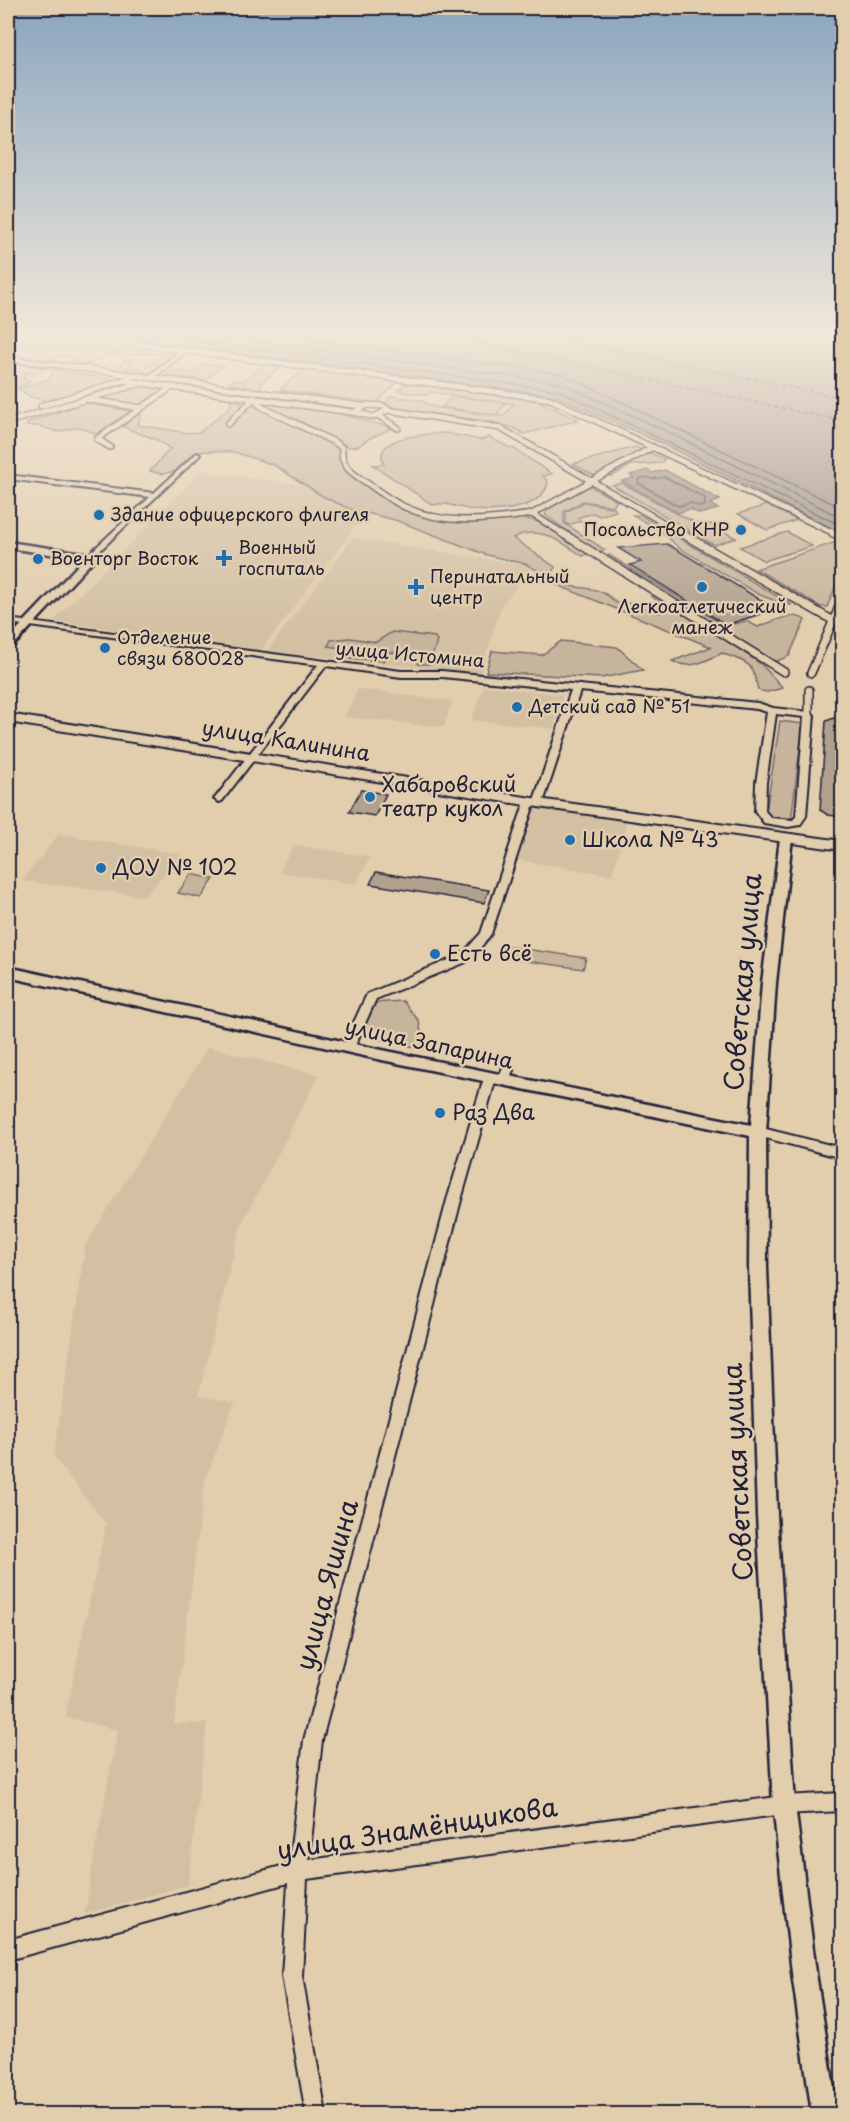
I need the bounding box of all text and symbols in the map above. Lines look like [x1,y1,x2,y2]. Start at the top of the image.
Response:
place label: Здание офицерского флигеля [111,500,369,527]
marker: Здание офицерского флигеля [92,508,106,522]
place label: Посольство КНР [584,515,729,542]
marker: Посольство КНР [734,523,748,537]
place label: Военный госпиталь [238,533,325,581]
place label: Военторг Восток [50,544,199,571]
marker: Военный госпиталь [215,549,233,567]
marker: Военторг Восток [31,552,45,566]
place label: Перинатальный центр [430,562,569,610]
marker: Перинатальный центр [407,578,425,596]
marker: Легкоатлетический манеж [695,580,709,594]
place label: Легкоатлетический манеж [618,592,786,640]
place label: Отделение связи 680028 [117,623,244,671]
street label: улица Истомина [335,634,486,674]
marker: Отделение связи 680028 [98,641,112,655]
place label: Детский сад № 51 [528,692,690,719]
marker: Детский сад № 51 [510,700,524,714]
street label: улица Калинина [200,710,373,768]
place label: Хабаровский театр кукол [382,767,516,823]
marker: Хабаровский театр кукол [363,790,377,804]
place label: Школа № 43 [582,822,719,854]
marker: Школа № 43 [563,833,577,847]
place label: ДОУ № 102 [112,850,237,882]
marker: ДОУ № 102 [94,861,108,875]
street label: Советская улица [713,871,770,1092]
place label: Есть всё [447,936,532,968]
marker: Есть всё [428,947,442,961]
street label: улица Запарина [342,1009,517,1076]
place label: Раз Два [452,1095,535,1127]
marker: Раз Два [433,1106,447,1120]
street label: Советская улица [711,1361,762,1582]
street label: улица Яшина [284,1494,367,1674]
street label: улица Знамёнщикова [274,1786,561,1869]

